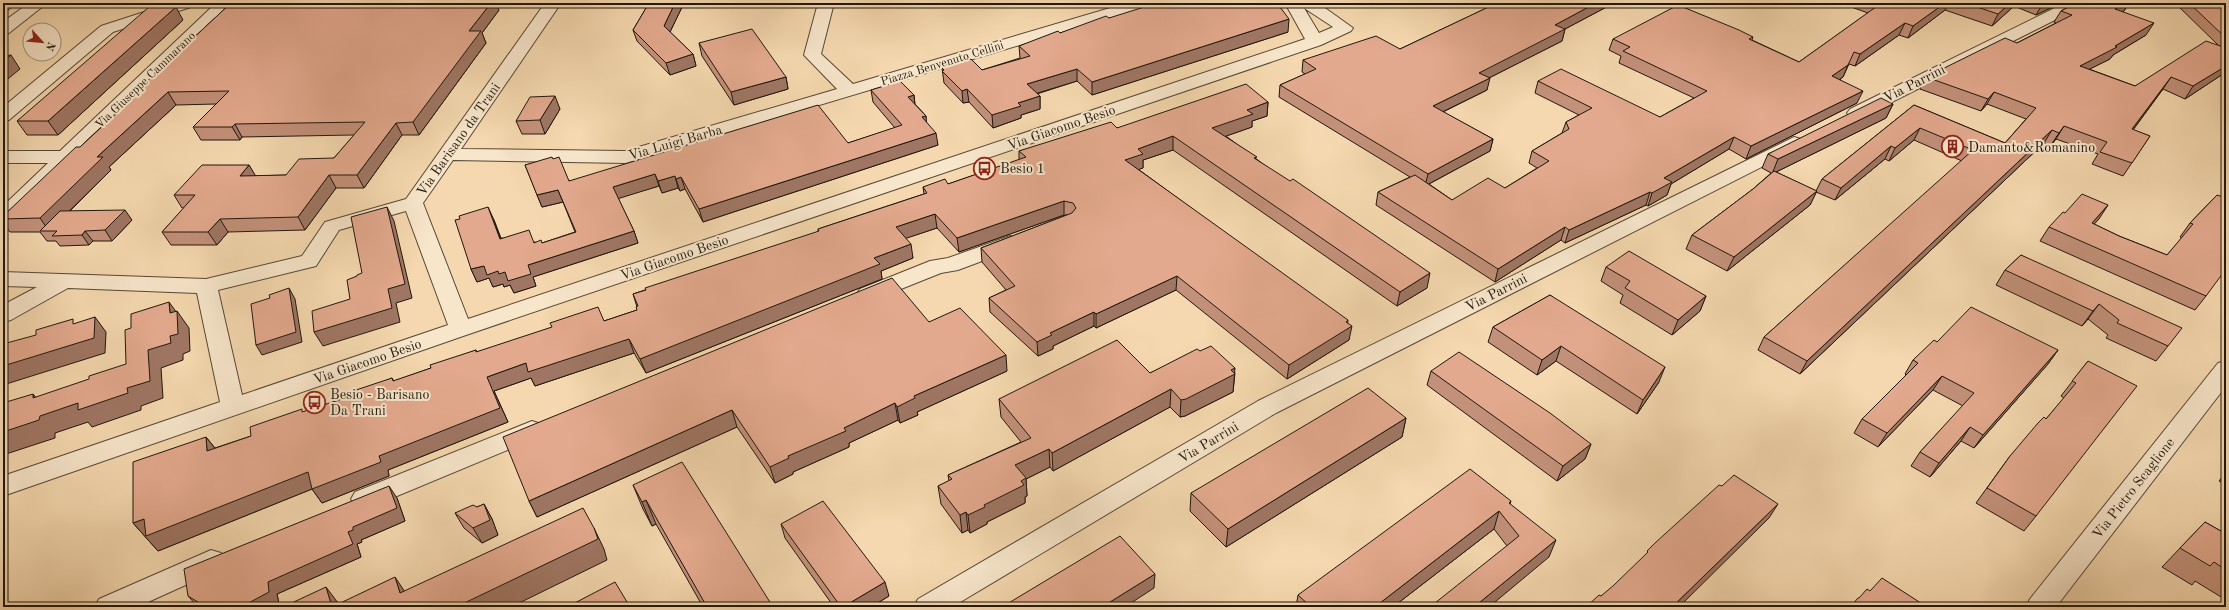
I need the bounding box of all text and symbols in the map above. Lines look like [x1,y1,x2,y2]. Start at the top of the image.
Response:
north arrow [22,22,62,62]
street label: Via Giuseppe Cammarano [93,30,198,132]
street label: Piazza Benvenuto Cellini [879,39,1005,88]
text: N [42,40,56,53]
street label: Via Parrini [1881,62,1948,105]
street label: Via Barisano da Trani [415,80,503,199]
street label: Via Giacomo Besio [1005,103,1117,153]
street label: Via Luigi Barba [627,123,724,163]
building icon: Damanto&Romanino [1939,134,1965,160]
place label: Damanto&Romanino [1968,141,2095,155]
bus stop icon: Besio 1 [971,155,997,181]
place label: Besio 1 [1000,162,1045,176]
street label: Via Giacomo Besio [618,233,730,283]
street label: Via Parrini [1463,271,1530,314]
street label: Via Giacomo Besio [311,337,423,387]
place label: Besio - Barisano Da Trani [330,388,430,418]
bus stop icon: Besio - Barisano Da Trani [302,389,328,415]
street label: Via Parrini [1176,419,1241,466]
street label: Via Pietro Scaglione [2090,436,2177,542]

